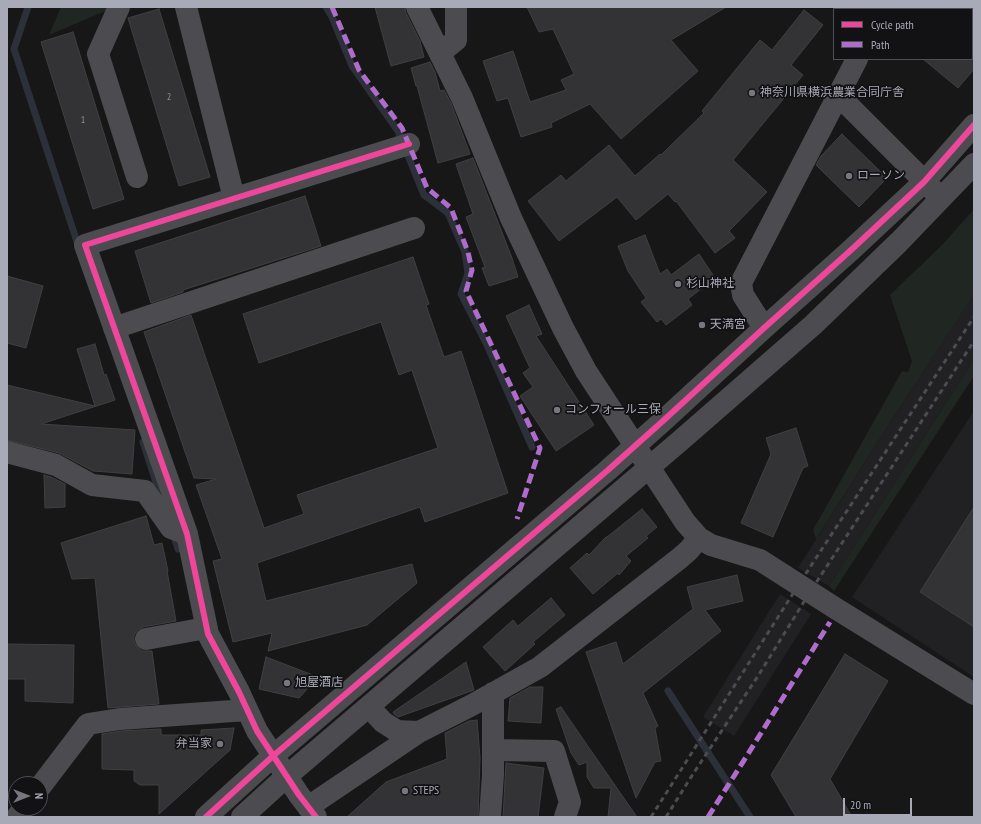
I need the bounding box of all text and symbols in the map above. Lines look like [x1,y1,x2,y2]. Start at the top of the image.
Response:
legend [833,8,973,60]
text: Cycle path [871,17,914,32]
text: Path [871,37,889,52]
place label: 神奈川県横浜農業合同庁舎 [760,86,904,100]
marker: 神奈川県横浜農業合同庁舎 [747,88,757,98]
house number: 2 [167,91,171,103]
house number: 1 [81,114,85,126]
place label: ローソン [857,169,905,183]
marker: ローソン [844,171,854,181]
place label: 杉山神社 [686,277,734,291]
marker: 杉山神社 [673,279,683,289]
place label: 天満宮 [710,318,746,332]
marker: 天満宮 [697,320,707,330]
place label: コンフォール三保 [565,403,661,417]
marker: コンフォール三保 [552,405,562,415]
place label: 旭屋酒店 [295,676,343,690]
marker: 旭屋酒店 [282,678,292,688]
place label: 弁当家 [176,737,212,751]
marker: 弁当家 [215,739,225,749]
north arrow [8,776,48,816]
place label: STEPS [413,784,439,798]
marker: STEPS [400,786,410,796]
scale bar [845,790,914,816]
text: N [32,793,46,799]
text: 20 m [850,797,871,812]

